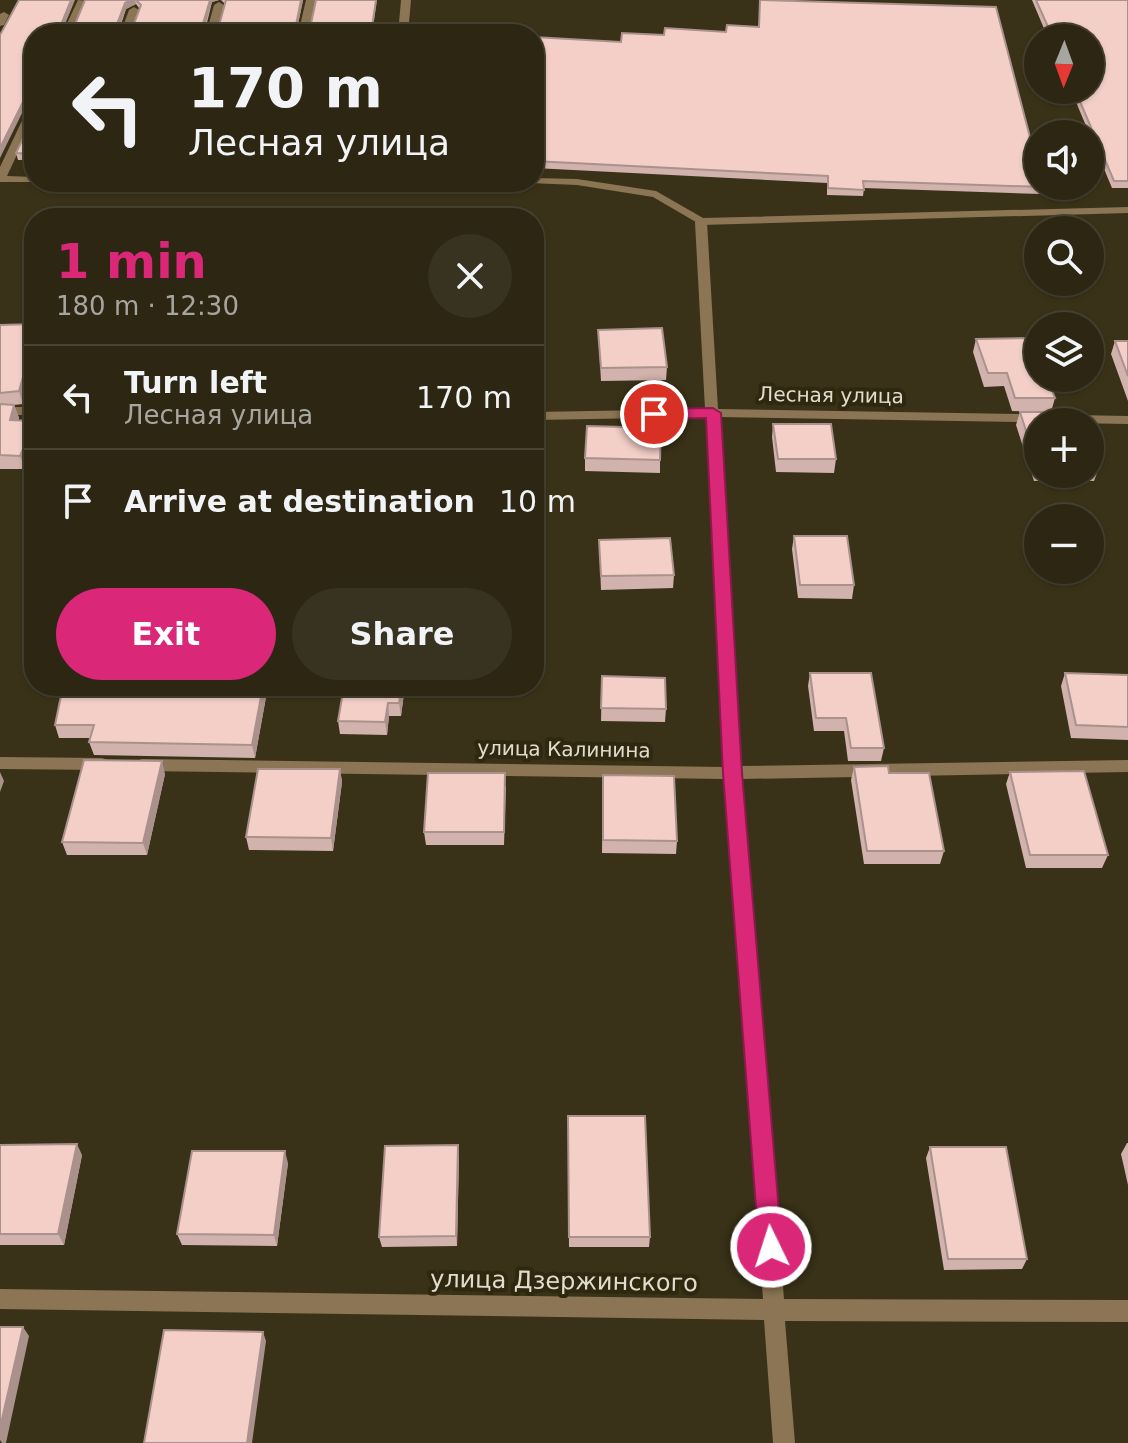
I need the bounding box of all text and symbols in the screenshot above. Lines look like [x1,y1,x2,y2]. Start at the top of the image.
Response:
north arrow [1024,24,1104,104]
map controls [1024,24,1104,584]
text: 170 m [188,55,383,120]
icon: left [56,56,160,160]
button: sound [1024,120,1104,200]
text: Лесная улица [188,122,450,163]
button: search [1024,216,1104,296]
text: 1 min [56,233,207,289]
button: close [428,234,512,318]
text: 180 m · 12:30 [56,291,239,321]
button: layers [1024,312,1104,392]
text: Turn left [124,365,267,400]
icon: left [56,375,100,419]
text: 170 m [416,380,512,415]
pin [620,380,688,448]
street label: Лесная улица [758,382,904,408]
icon: arrive [632,392,676,436]
text: Лесная улица [124,400,313,430]
button: + [1024,408,1104,488]
icon: arrive [56,479,100,523]
text: Arrive at destination [124,484,475,519]
text: 10 m [499,484,576,519]
button: − [1024,504,1104,584]
button: Exit [56,588,276,680]
button: Share [292,588,512,680]
street label: улица Калинина [477,735,651,763]
position arrow [729,1205,813,1289]
street label: улица Дзержинского [430,1265,698,1297]

